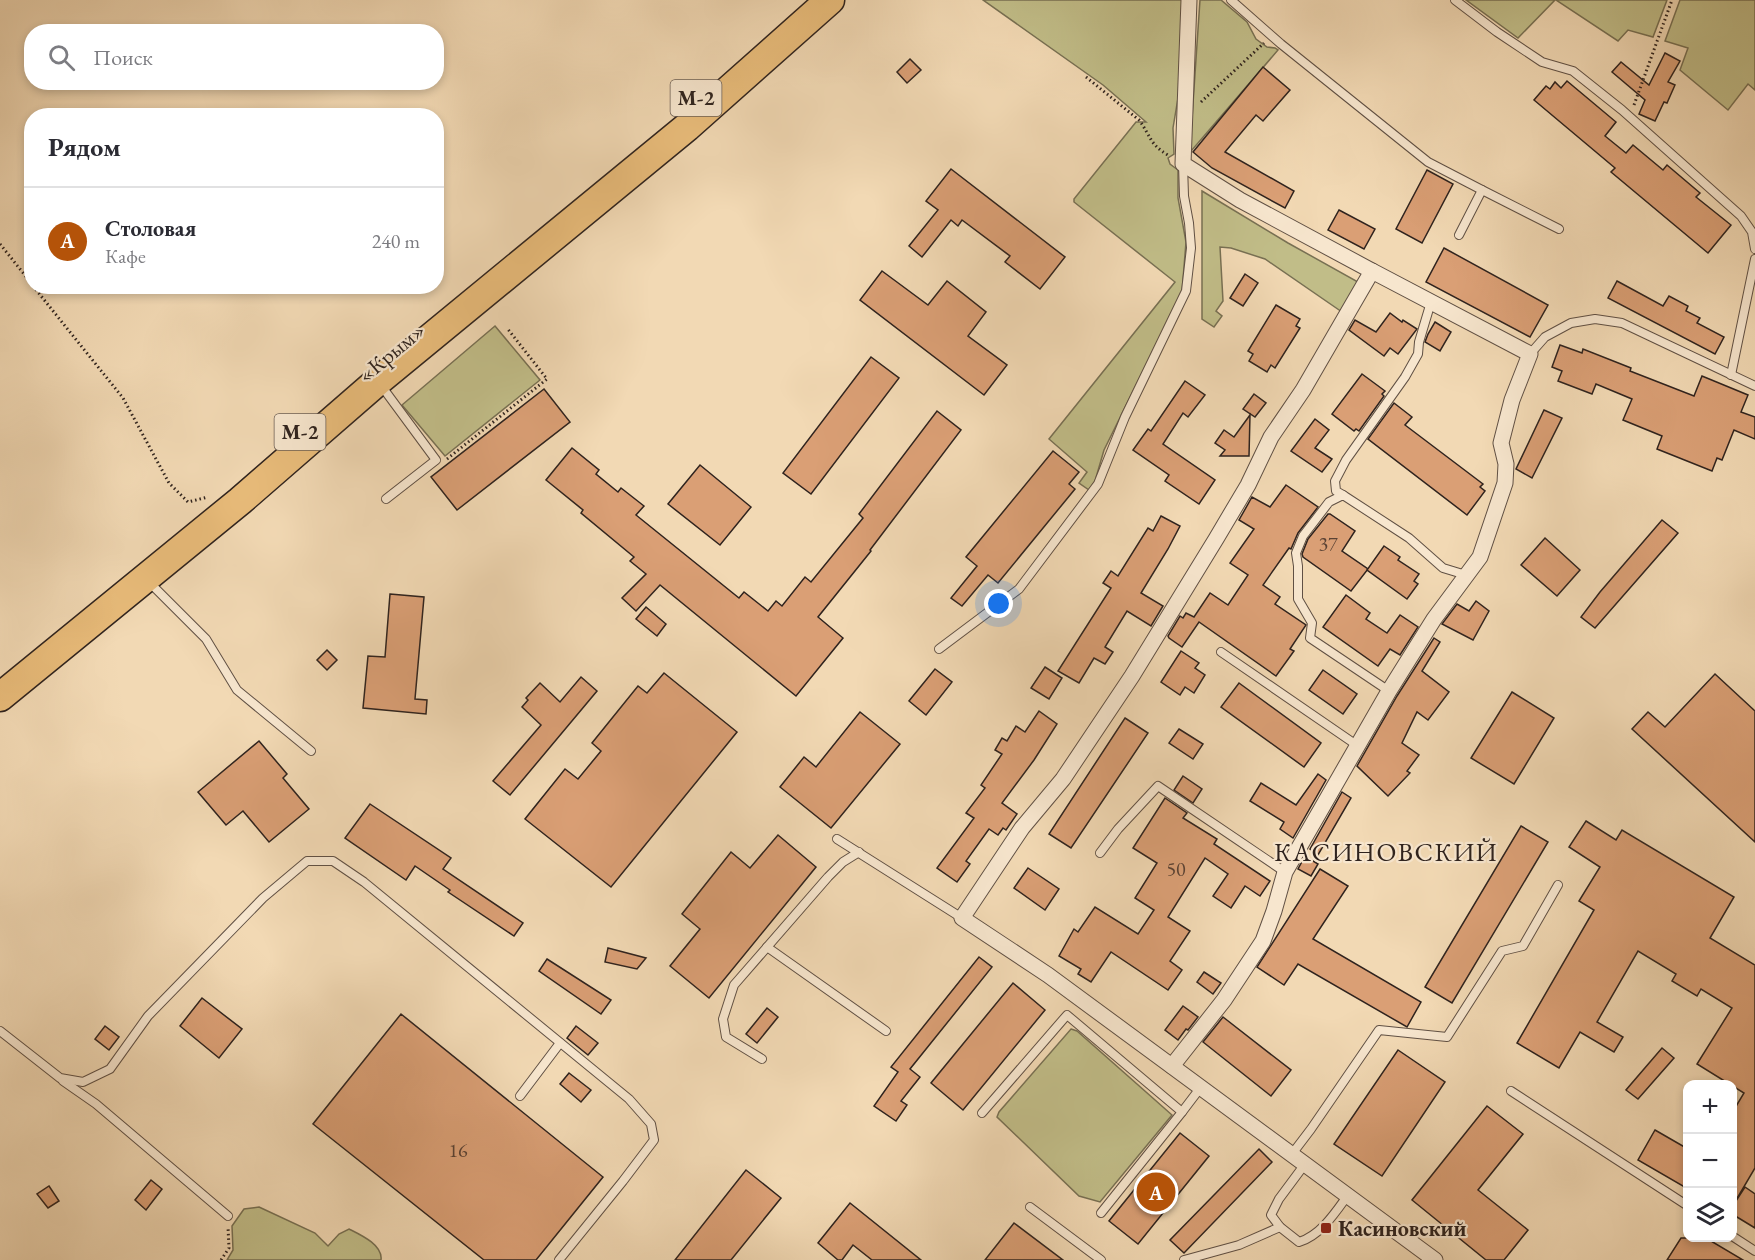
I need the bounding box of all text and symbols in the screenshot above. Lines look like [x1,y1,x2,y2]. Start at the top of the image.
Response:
search box [24,24,444,90]
icon: search [45,41,78,74]
text: Поиск [93,43,153,72]
road number: М-2 [670,80,722,116]
text: Рядом [48,130,121,164]
text: Столовая [105,214,196,243]
text: A [60,228,75,254]
text: 240 m [372,228,420,254]
text: Кафе [105,243,146,269]
street label: «Крым» [352,316,431,389]
road number: М-2 [274,414,326,450]
house number: 37 [1318,531,1338,557]
your location [984,589,1013,618]
district label: КАСИНОВСКИЙ [1274,835,1498,869]
house number: 50 [1166,856,1186,882]
map controls [1683,1080,1737,1242]
button: + [1683,1080,1737,1134]
button: − [1683,1134,1737,1188]
house number: 16 [448,1137,468,1163]
pin: A [1136,1170,1176,1214]
button: layers [1683,1188,1737,1242]
place label: Касиновский [1338,1214,1466,1243]
marker: Касиновский [1319,1221,1333,1235]

